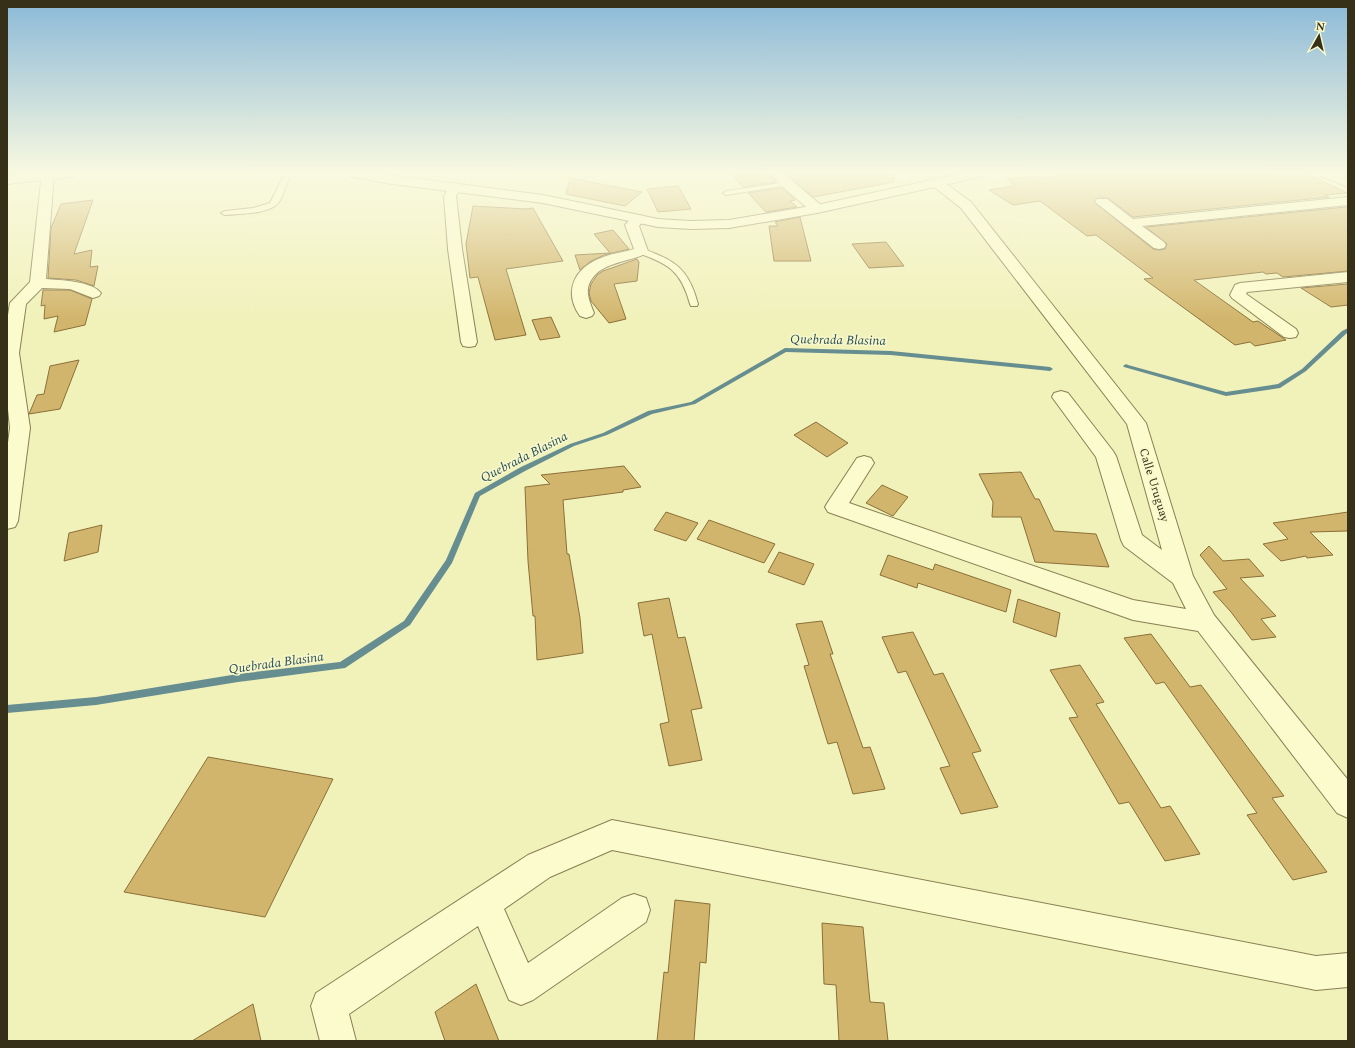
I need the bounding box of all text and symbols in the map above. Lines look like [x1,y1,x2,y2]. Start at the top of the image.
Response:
north arrow [1299,16,1339,56]
text: N [1315,18,1326,36]
water label: Quebrada Blasina [790,329,886,351]
water label: Quebrada Blasina [477,426,572,488]
street label: Calle Uruguay [1134,446,1175,525]
water label: Quebrada Blasina [227,646,325,680]

